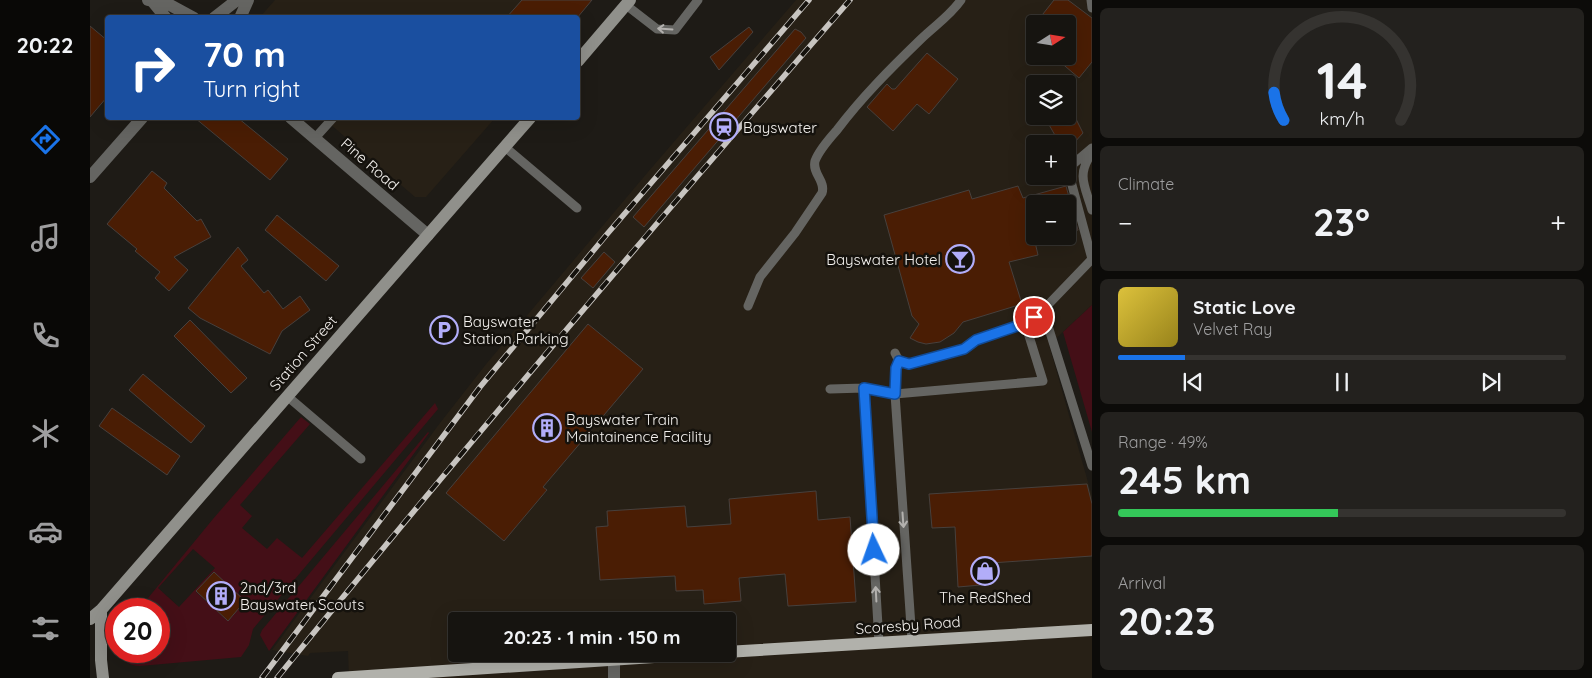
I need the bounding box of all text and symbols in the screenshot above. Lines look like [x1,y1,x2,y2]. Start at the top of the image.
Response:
north arrow [1026,15,1076,65]
map controls [1026,15,1076,245]
one-way arrow [657,25,673,34]
text: 20:22 [16,31,74,59]
text: 70 m [203,32,286,76]
icon: right [120,35,185,100]
text: 14 [1317,47,1367,112]
text: Turn right [203,75,300,103]
button: layers [1026,75,1076,125]
text: km/h [1319,107,1365,129]
station icon: Bayswater [709,112,739,142]
place label: Bayswater [743,118,817,137]
icon: directions [28,122,63,157]
street label: Pine Road [337,134,403,194]
button: + [1026,135,1076,185]
text: Climate [1118,174,1174,194]
button: − [1026,195,1076,245]
text: 23° [1313,198,1370,246]
text: − [1118,205,1133,240]
text: + [1550,205,1566,240]
icon: music [28,220,63,255]
bar icon: Bayswater Hotel [945,244,975,274]
place label: Bayswater Hotel [826,250,941,269]
text: Static Love [1193,295,1296,319]
pin [1013,296,1055,338]
icon: arrive [1020,303,1048,331]
street label: Station Street [265,311,341,395]
place label: Bayswater Station Parking [463,312,569,348]
parking icon: Bayswater Station Parking [429,315,459,345]
icon: phone [28,318,63,353]
text: Velvet Ray [1193,319,1272,339]
icon: previous [1179,368,1207,396]
icon: pause [1328,368,1356,396]
icon: next [1477,368,1505,396]
place label: Bayswater Train Maintainence Facility [566,410,711,446]
building icon: Bayswater Train Maintainence Facility [532,413,562,443]
icon: climate [28,416,63,451]
text: Range · 49% [1118,432,1208,452]
text: 245 km [1118,456,1251,504]
one-way arrow [899,511,908,527]
icon: car [28,514,63,549]
position arrow [847,523,899,575]
shop icon: The RedShed [970,556,1000,586]
text: Arrival [1118,573,1166,593]
place label: 2nd/3rd Bayswater Scouts [240,578,364,614]
building icon: 2nd/3rd Bayswater Scouts [206,581,236,611]
one-way arrow [871,586,880,602]
place label: The RedShed [939,588,1031,607]
text: 20:23 [1118,597,1215,645]
speed limit sign: 20 [105,598,170,663]
icon: filters [28,611,63,646]
street label: Scoresby Road [855,612,961,638]
text: 20:23 · 1 min · 150 m [503,625,681,649]

